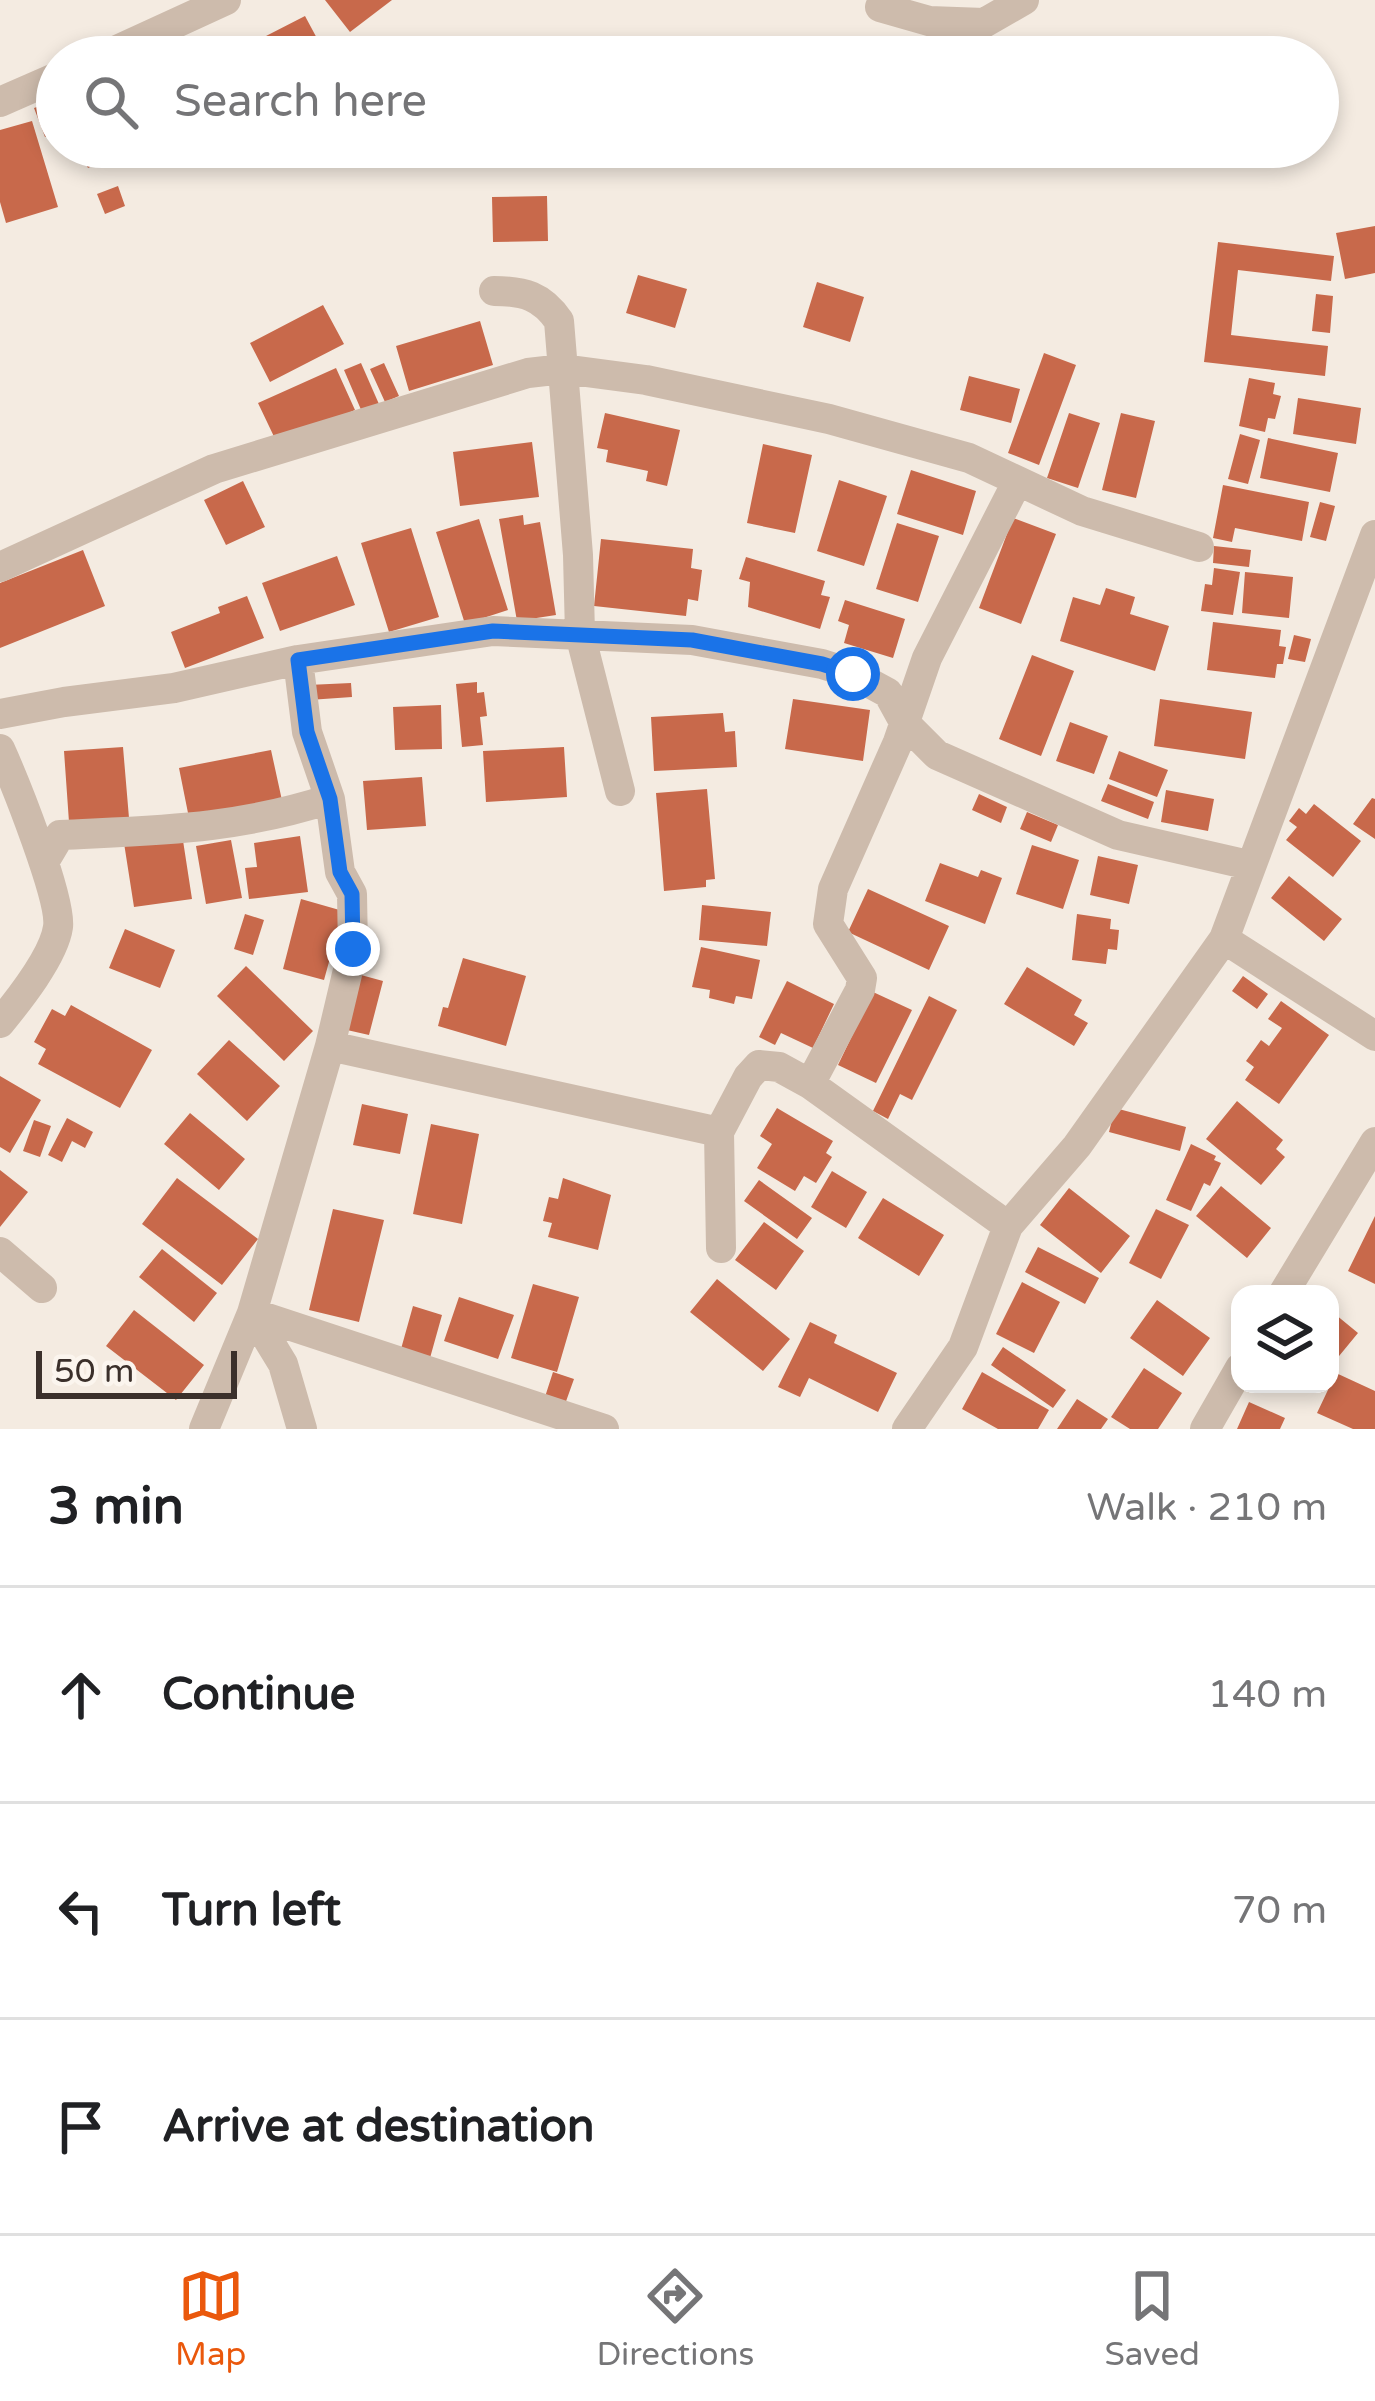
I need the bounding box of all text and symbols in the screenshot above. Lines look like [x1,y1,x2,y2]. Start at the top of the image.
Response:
search box [36,36,1339,168]
icon: search [78,69,144,135]
text: Search here [174,75,427,129]
route start [826,647,880,701]
route end [326,922,380,976]
map controls [1231,1285,1339,1393]
button: layers [1231,1285,1339,1393]
scale bar [36,1345,237,1398]
text: 50 m [54,1352,134,1391]
text: 3 min [48,1476,184,1538]
text: Walk · 210 m [1086,1484,1327,1531]
icon: ahead [48,1662,114,1728]
text: Continue [162,1668,355,1722]
text: 140 m [1208,1671,1327,1718]
icon: left [48,1878,114,1944]
text: Turn left [162,1884,341,1938]
text: 70 m [1232,1887,1327,1934]
icon: arrive [48,2094,114,2160]
text: Arrive at destination [162,2100,594,2154]
tab: Map [175,2263,246,2374]
tab: Directions [596,2263,754,2374]
tab: Saved [1105,2263,1200,2374]

